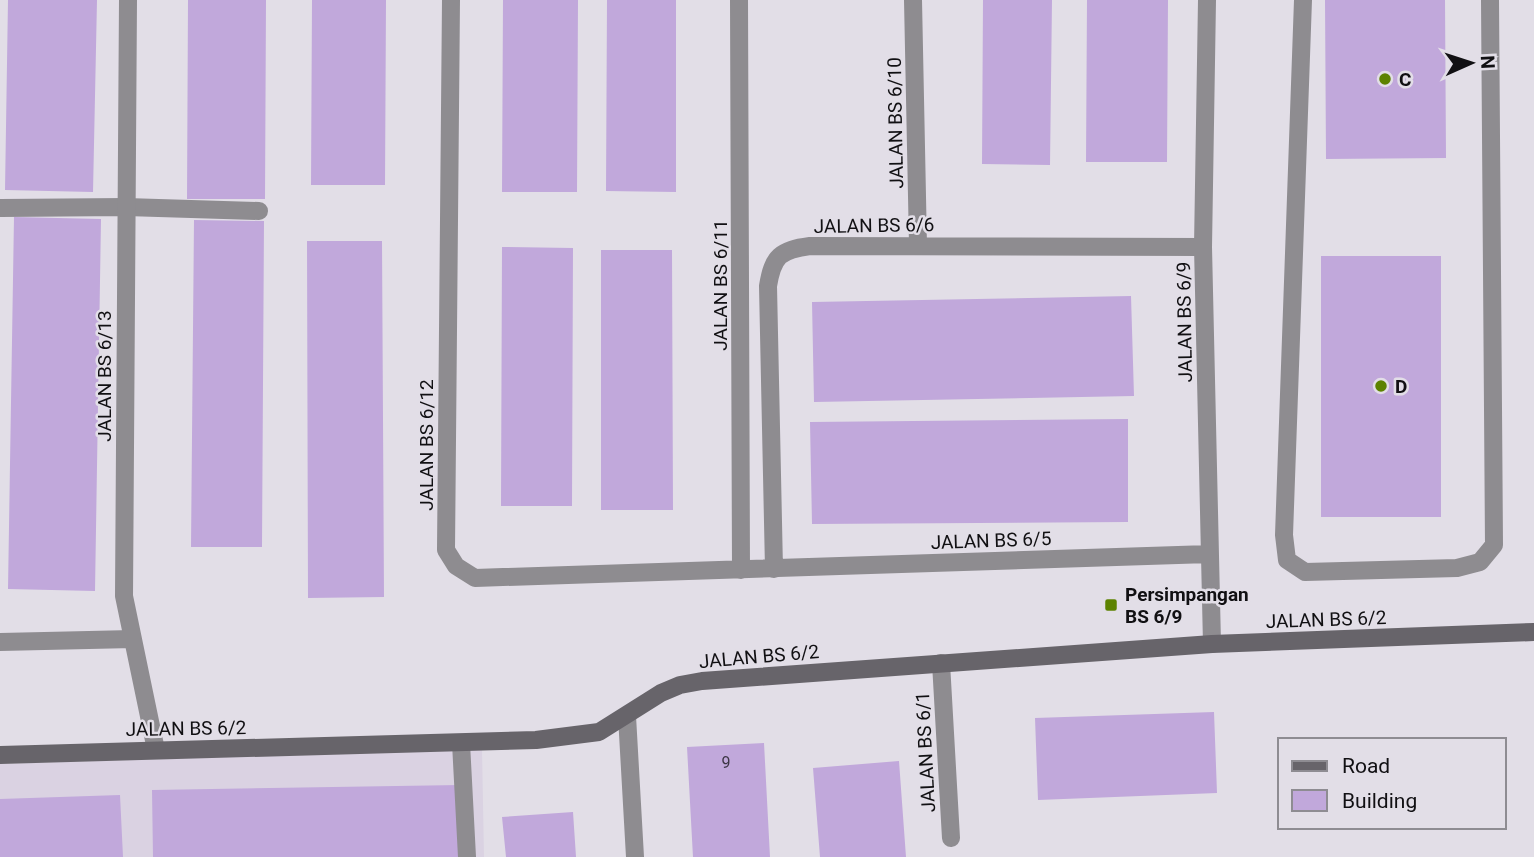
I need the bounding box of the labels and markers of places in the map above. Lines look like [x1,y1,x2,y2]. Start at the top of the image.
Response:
place label: C [1399,68,1411,91]
marker: C [1377,71,1393,87]
place label: D [1395,375,1407,398]
marker: D [1373,378,1389,394]
place label: Persimpangan BS 6/9 [1125,583,1249,628]
marker: Persimpangan BS 6/9 [1103,597,1119,613]

